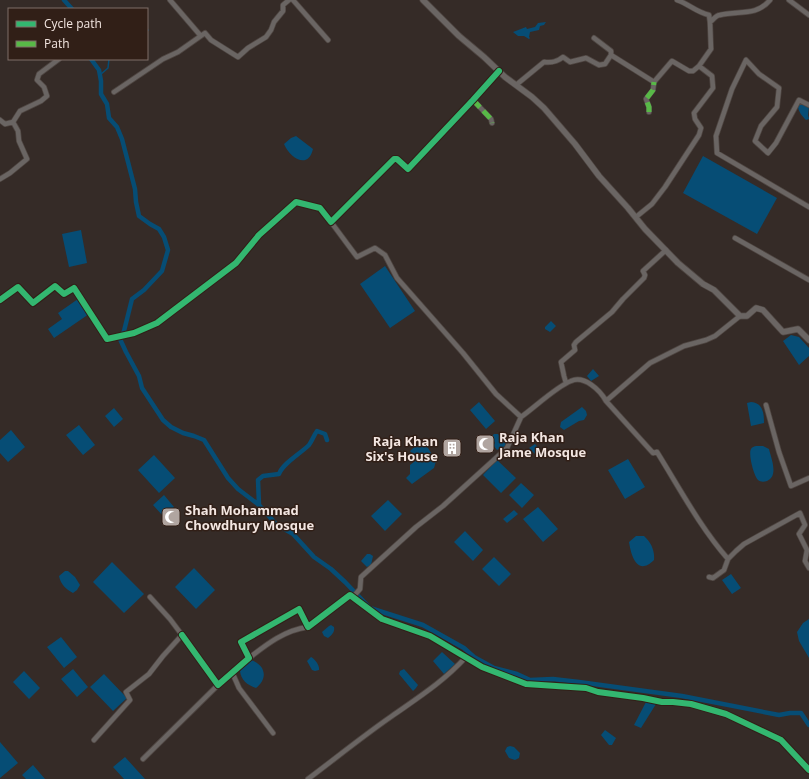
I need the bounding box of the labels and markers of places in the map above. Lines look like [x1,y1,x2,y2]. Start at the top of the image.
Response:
place label: Raja Khan Jame Mosque [498,428,587,461]
place label: Raja Khan Six's House [365,432,438,465]
mosque icon: Raja Khan Jame Mosque [474,433,496,455]
building icon: Raja Khan Six's House [441,437,463,459]
place label: Shah Mohammad Chowdhury Mosque [185,501,315,534]
mosque icon: Shah Mohammad Chowdhury Mosque [160,506,182,528]

